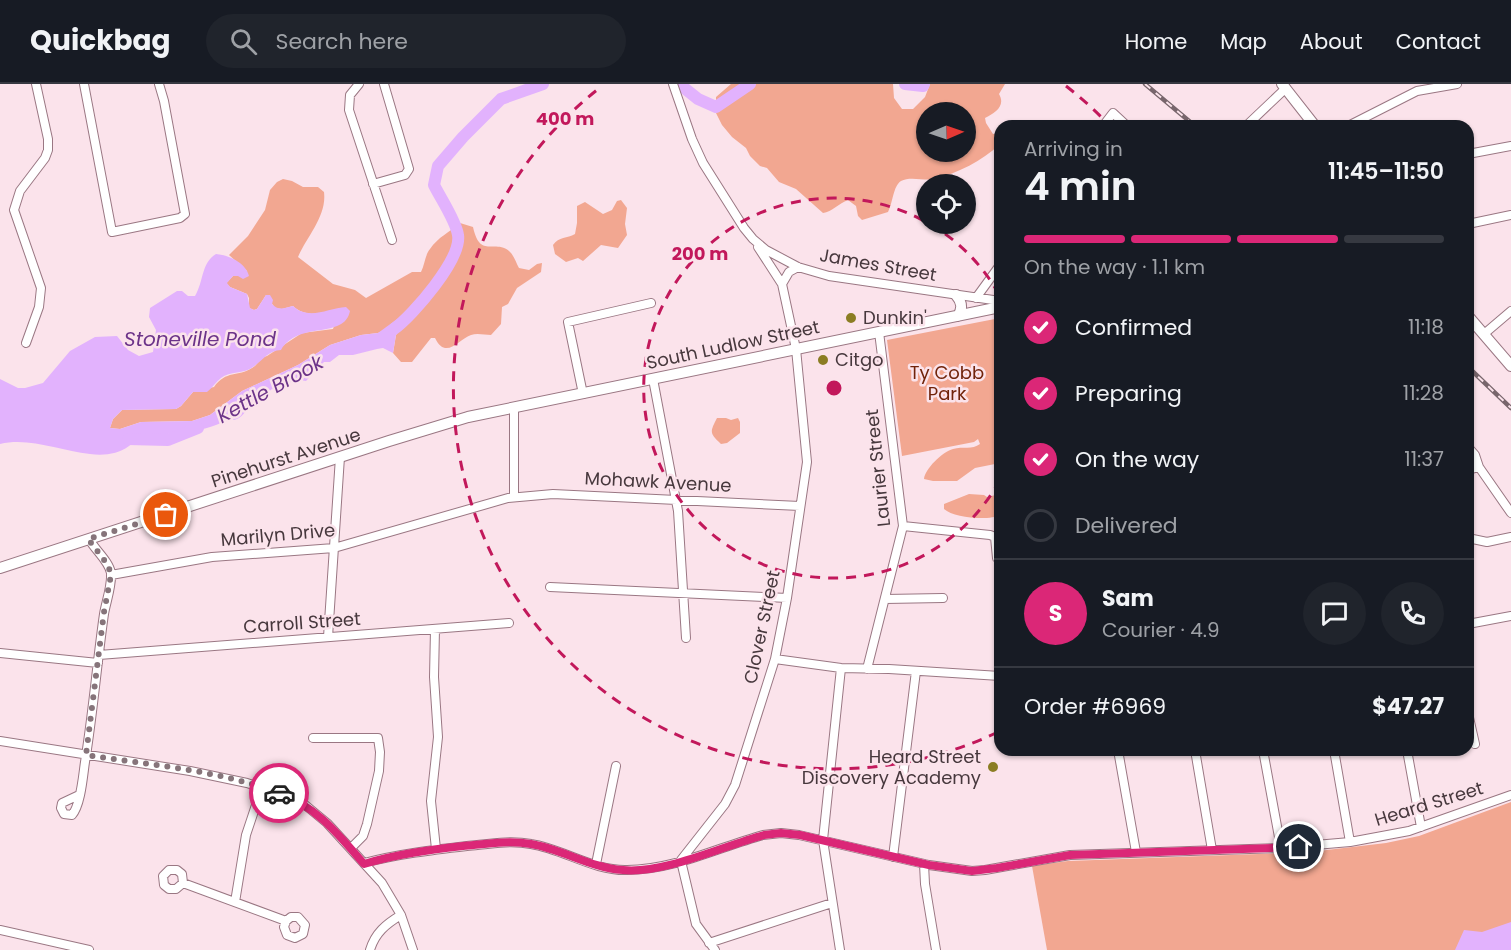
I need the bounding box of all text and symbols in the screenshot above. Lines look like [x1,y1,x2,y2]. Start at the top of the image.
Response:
search box [206,14,626,68]
text: Quickbag [30,21,170,60]
icon: search [227,25,260,58]
text: Search here [275,26,408,57]
text: Home [1125,27,1187,56]
text: Map [1220,27,1267,56]
text: About [1300,27,1363,56]
text: Contact [1396,27,1481,56]
north arrow [916,102,976,162]
map controls [916,102,976,234]
text: 400 m [536,106,594,131]
text: Arriving in [1024,135,1123,163]
text: 11:45–11:50 [1328,156,1444,187]
text: 4 min [1024,159,1137,214]
button: locate [916,174,976,234]
text: 200 m [672,241,728,266]
street label: James Street [818,242,939,287]
text: On the way · 1.1 km [1024,253,1205,281]
place label: Dunkin' [863,305,927,330]
marker: Dunkin' [844,311,858,325]
icon: check [1024,311,1057,344]
text: Confirmed [1075,312,1192,343]
text: 11:18 [1408,313,1444,341]
street label: South Ludlow Street [644,314,822,375]
water label: Stoneville Pond [124,325,276,353]
water label: Kettle Brook [212,347,330,430]
place label: Citgo [835,347,884,372]
marker: Citgo [816,353,830,367]
park label: Ty Cobb Park [910,360,984,406]
icon: check [1024,377,1057,410]
centre of rings [824,378,844,398]
text: Preparing [1075,378,1182,409]
text: 11:28 [1403,379,1444,407]
street label: Laurier Street [859,408,896,528]
street label: Pinehurst Avenue [208,422,364,493]
icon: check [1024,443,1057,476]
text: On the way [1075,444,1199,475]
text: 11:37 [1404,445,1444,473]
street label: Mohawk Avenue [584,465,732,498]
pin [140,489,191,540]
icon: bag [149,498,182,531]
text: Delivered [1075,510,1178,541]
street label: Marilyn Drive [220,517,336,552]
street label: Clover Street [737,568,786,686]
button: chat [1303,582,1366,645]
button: phone [1381,582,1444,645]
text: Sam [1102,583,1154,614]
text: S [1049,598,1062,629]
street label: Carroll Street [243,606,361,639]
text: Courier · 4.9 [1102,616,1220,644]
text: Order #6969 [1024,691,1166,722]
text: $47.27 [1372,691,1444,722]
place label: Heard Street Discovery Academy [802,744,981,790]
marker: Heard Street Discovery Academy [986,760,1000,774]
courier [249,763,309,823]
street label: Heard Street [1372,775,1486,832]
icon: car [263,777,296,810]
pin [1273,821,1324,872]
icon: home [1282,830,1315,863]

